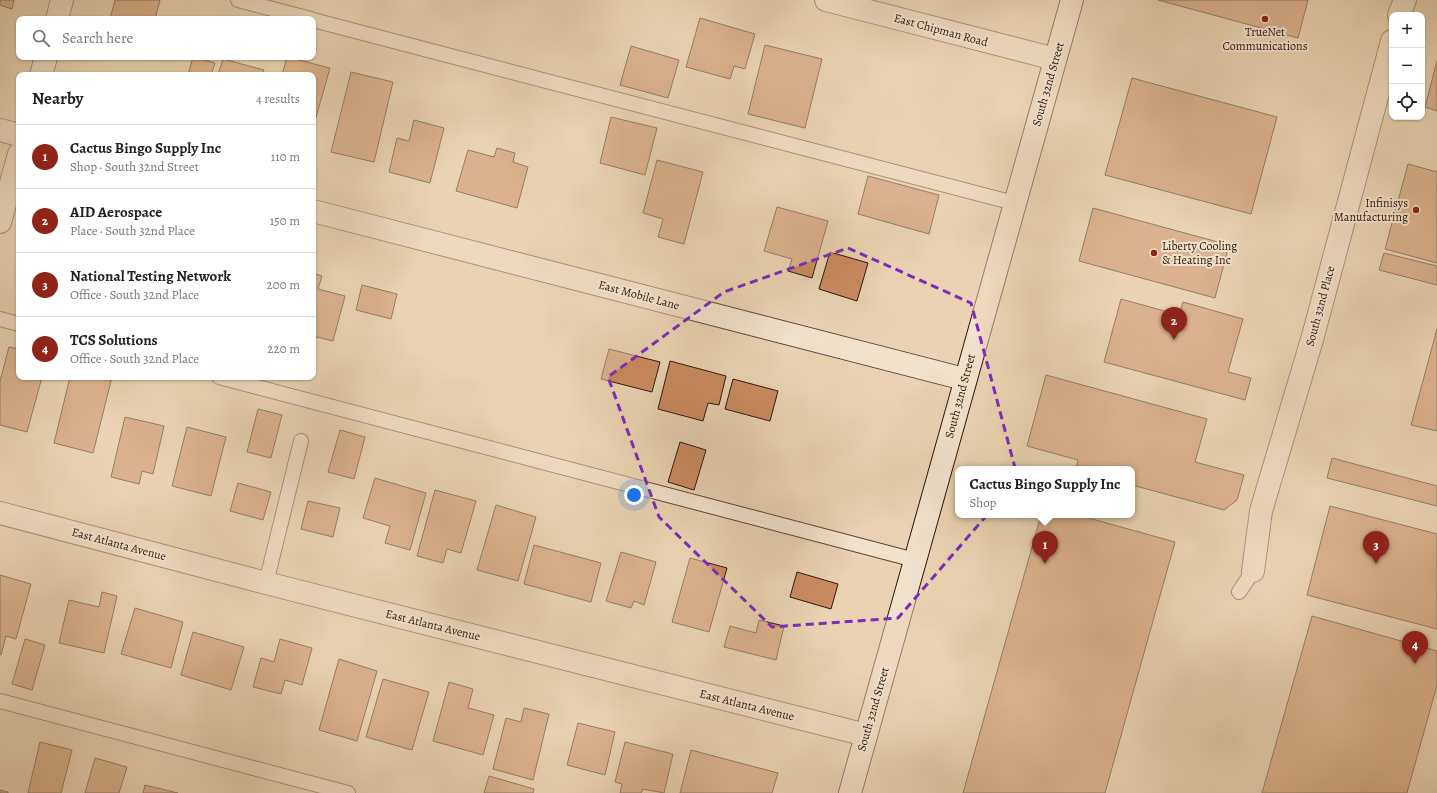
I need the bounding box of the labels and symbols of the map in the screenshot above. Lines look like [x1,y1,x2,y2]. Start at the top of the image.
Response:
street label: East Chipman Road [892,10,990,50]
marker: TrueNet Communications [1260,14,1270,24]
place label: TrueNet Communications [1223,24,1308,54]
street label: South 32nd Street [1028,40,1068,128]
place label: Infinisys Manufacturing [1334,195,1408,225]
marker: Infinisys Manufacturing [1411,205,1421,215]
place label: Liberty Cooling & Heating Inc [1162,238,1237,268]
marker: Liberty Cooling & Heating Inc [1149,248,1159,258]
street label: South 32nd Place [1302,264,1338,348]
street label: East Mobile Lane [597,276,681,314]
pin: 2 [1161,307,1187,340]
street label: South 32nd Street [941,352,979,440]
your location [624,485,644,505]
street label: East Atlanta Avenue [70,524,168,564]
pin: 1 [1032,531,1058,564]
pin: 3 [1363,531,1389,564]
street label: East Atlanta Avenue [384,605,482,645]
pin: 4 [1402,631,1428,664]
street label: South 32nd Street [853,665,893,753]
street label: East Atlanta Avenue [698,685,796,725]

